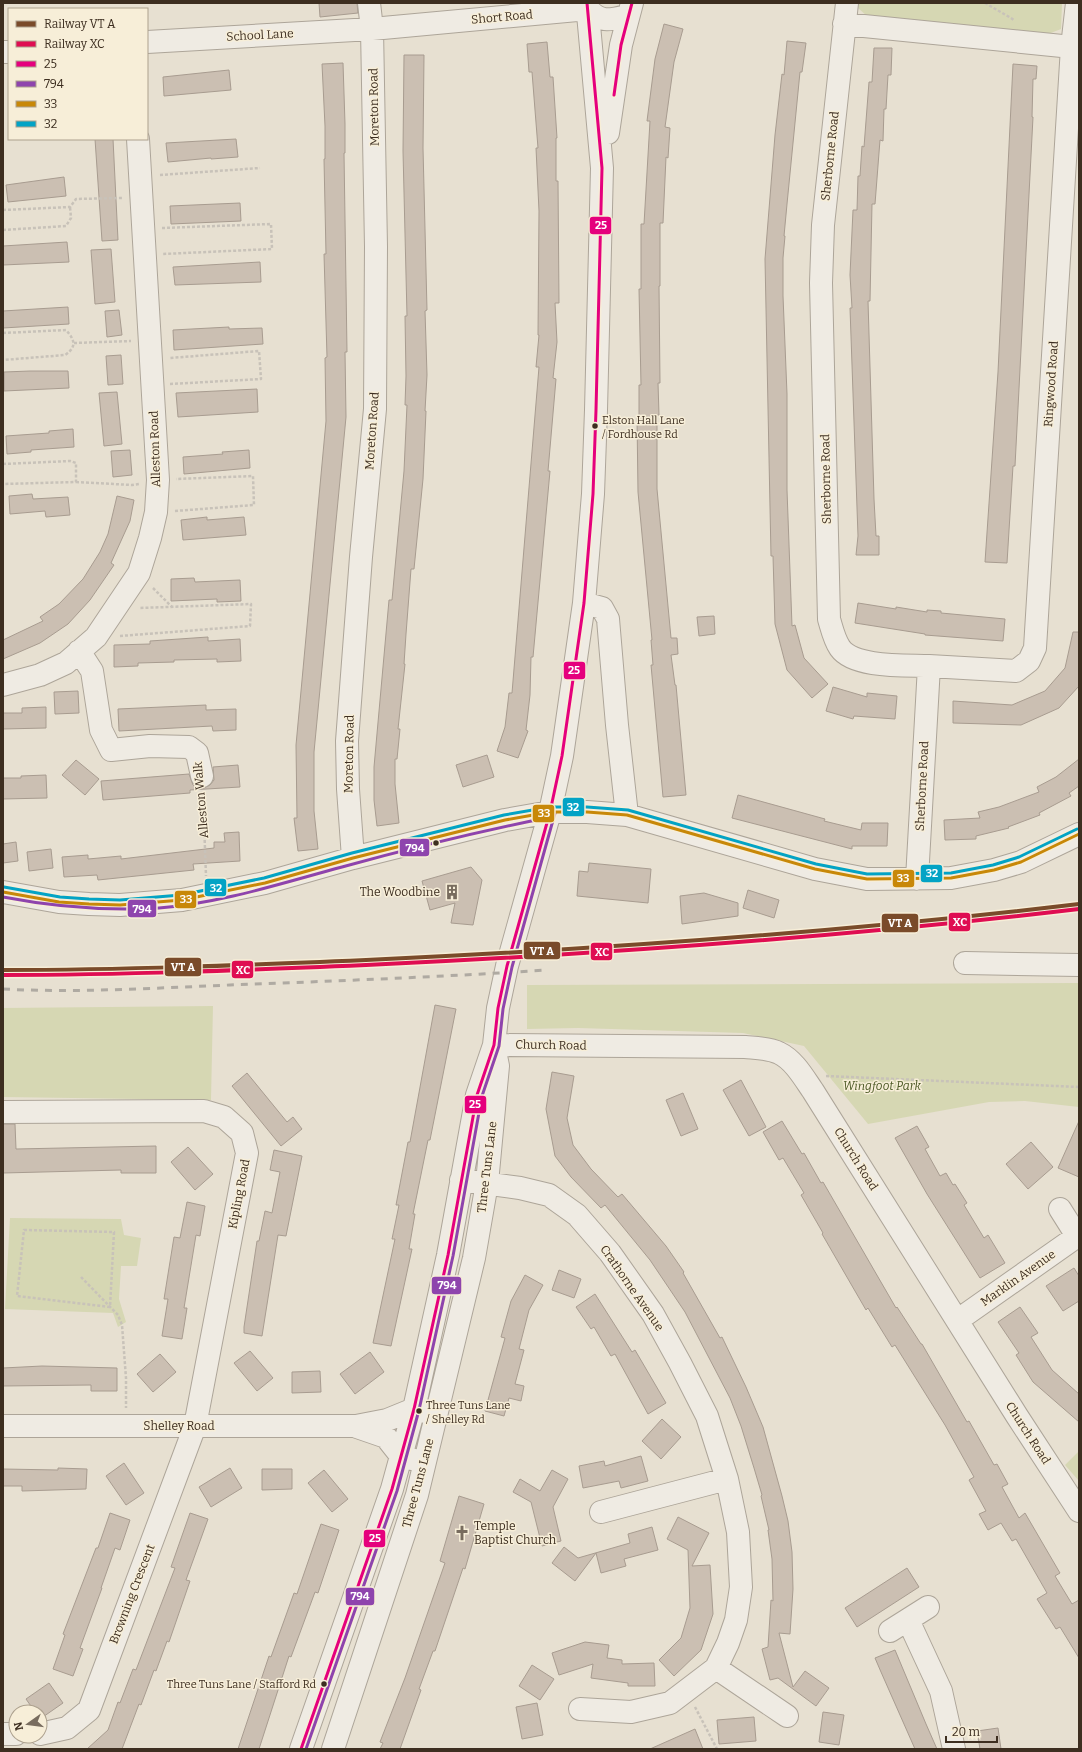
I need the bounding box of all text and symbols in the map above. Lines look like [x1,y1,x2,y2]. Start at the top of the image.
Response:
street label: Short Road [471,7,533,27]
legend [8,8,148,140]
text: Railway VT A [44,17,116,31]
street label: School Lane [226,26,294,44]
text: Railway XC [44,37,105,51]
text: 25 [44,57,57,71]
street label: Moreton Road [366,68,382,146]
text: 794 [44,77,64,91]
text: 33 [44,97,58,111]
street label: Sherborne Road [818,110,842,202]
text: 32 [44,117,57,131]
line badge: 25 [589,216,612,235]
text: 25 [595,219,607,232]
street label: Ringwood Road [1041,340,1061,428]
street label: Moreton Road [362,391,382,471]
street label: Alleston Road [147,410,163,488]
place label: Elston Hall Lane / Fordhouse Rd [602,414,685,441]
marker: Elston Hall Lane / Fordhouse Rd [590,421,600,431]
street label: Sherborne Road [818,434,834,524]
line badge: 25 [563,661,586,680]
text: 25 [568,664,580,677]
street label: Moreton Road [341,715,357,793]
street label: Sherborne Road [913,741,931,831]
street label: Alleston Walk [191,761,211,839]
line badge: 32 [562,797,585,817]
text: 32 [567,801,579,814]
line badge: 33 [532,804,555,823]
text: 33 [538,807,550,820]
line badge: 794 [399,838,430,857]
unlabelled marker [431,838,441,848]
text: 794 [405,842,425,855]
line badge: 32 [920,864,943,883]
text: 32 [926,867,938,880]
line badge: 33 [892,869,915,888]
text: 33 [897,872,909,885]
line badge: 32 [204,878,227,897]
text: 32 [210,882,222,895]
building icon: The Woodbine [443,883,461,901]
place label: The Woodbine [360,885,440,899]
line badge: 33 [174,890,197,909]
text: 33 [180,893,192,906]
line badge: 794 [127,899,157,918]
text: 794 [132,903,152,916]
line badge: XC [948,912,971,932]
line badge: VT A [881,913,919,933]
text: XC [953,916,967,929]
text: VT A [888,917,912,930]
line badge: VT A [523,941,561,960]
line badge: XC [590,942,613,961]
text: VT A [530,945,554,958]
text: XC [595,946,609,959]
line badge: VT A [164,957,202,977]
line badge: XC [231,960,254,979]
text: VT A [171,961,195,974]
text: XC [236,964,250,977]
street label: Church Road [515,1037,587,1053]
park label: Wingfoot Park [843,1079,921,1093]
line badge: 25 [464,1095,487,1114]
text: 25 [469,1098,481,1111]
street label: Three Tuns Lane [474,1120,500,1214]
street label: Church Road [831,1125,881,1193]
street label: Kipling Road [225,1158,253,1230]
street label: Crathorne Avenue [597,1242,667,1334]
street label: Marklin Avenue [978,1247,1058,1309]
line badge: 794 [431,1276,462,1295]
text: 794 [437,1279,457,1292]
place label: Three Tuns Lane / Shelley Rd [426,1399,510,1426]
street label: Church Road [1003,1399,1053,1467]
marker: Three Tuns Lane / Shelley Rd [414,1406,424,1416]
street label: Shelley Road [143,1419,215,1433]
street label: Three Tuns Lane [399,1437,437,1529]
place label: Temple Baptist Church [474,1519,557,1547]
church icon: Temple Baptist Church [453,1524,471,1542]
line badge: 25 [363,1529,386,1548]
text: 25 [369,1532,381,1545]
street label: Browning Crescent [107,1542,158,1646]
line badge: 794 [345,1587,375,1606]
text: 794 [350,1590,370,1603]
place label: Three Tuns Lane / Stafford Rd [167,1678,316,1691]
marker: Three Tuns Lane / Stafford Rd [319,1679,329,1689]
north arrow [8,1704,48,1744]
scale bar [946,1718,997,1744]
text: N [11,1720,26,1732]
text: 20 m [952,1725,981,1739]

